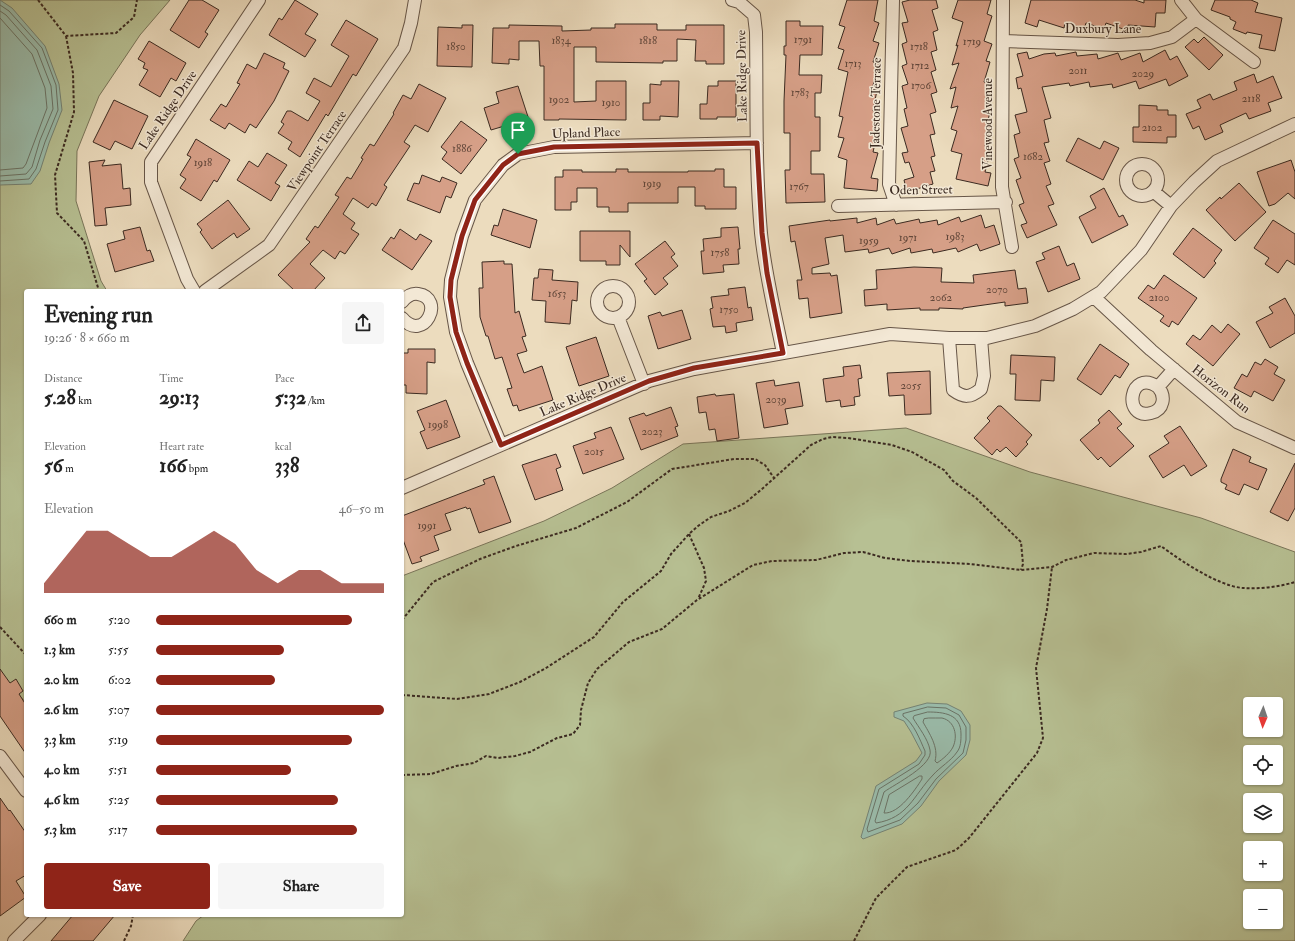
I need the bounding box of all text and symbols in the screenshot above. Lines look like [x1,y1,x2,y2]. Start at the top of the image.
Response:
street label: Duxbury Lane [1065,21,1142,38]
street label: Lake Ridge Drive [733,29,751,122]
house number: 1791 [794,33,812,46]
house number: 1834 [551,34,572,47]
house number: 1818 [639,34,657,47]
house number: 1719 [963,35,981,48]
house number: 1850 [446,40,466,53]
house number: 1718 [910,40,928,53]
house number: 1713 [844,57,862,70]
street label: Jadestone Terrace [867,57,885,150]
house number: 1712 [911,59,930,72]
house number: 2011 [1069,64,1088,77]
street label: Lake Ridge Drive [136,67,201,153]
house number: 2029 [1132,67,1154,80]
street label: Vinewood Avenue [980,77,996,170]
house number: 1706 [911,79,933,92]
house number: 1783 [791,86,809,99]
house number: 2118 [1242,92,1260,105]
house number: 1902 [549,93,570,106]
house number: 1910 [602,96,621,109]
street label: Viewpoint Terrace [284,107,351,195]
pin [501,113,535,154]
icon: arrive [507,119,529,141]
house number: 2102 [1142,121,1163,134]
street label: Upland Place [551,124,621,143]
house number: 1886 [452,142,473,155]
house number: 1682 [1023,150,1043,163]
house number: 1918 [194,156,212,169]
house number: 1919 [643,177,662,190]
house number: 1767 [789,180,809,193]
street label: Oden Street [889,181,953,199]
house number: 1983 [946,230,964,243]
house number: 1971 [899,231,917,244]
house number: 1959 [859,234,879,247]
house number: 1758 [711,246,729,259]
house number: 2070 [986,283,1008,296]
house number: 1653 [548,287,566,300]
house number: 2062 [930,291,953,304]
house number: 2100 [1149,291,1170,304]
text: Evening run [44,301,153,329]
button: share [342,302,384,344]
house number: 1750 [719,303,739,316]
text: 19:26 · 8 × 660 m [44,330,130,346]
street label: Horizon Run [1189,361,1254,417]
street label: Lake Ridge Drive [537,369,629,420]
text: Distance [44,372,82,385]
text: Time [159,372,183,385]
text: Pace [275,372,294,385]
house number: 2055 [901,379,922,392]
text: 5.28 [44,385,76,410]
text: 29:13 [159,385,199,410]
text: 5:32 [275,385,306,410]
house number: 2039 [765,393,787,406]
text: km [76,394,92,407]
text: /km [306,394,325,407]
house number: 1998 [428,418,448,431]
house number: 2023 [641,425,663,438]
text: Elevation [44,440,86,453]
text: Heart rate [159,440,204,453]
text: kcal [275,440,292,453]
house number: 2015 [584,445,604,458]
text: 56 [44,453,63,478]
text: 166 [159,453,187,478]
text: 338 [275,453,299,478]
text: m [63,462,74,475]
text: bpm [187,462,208,475]
text: Elevation [44,501,94,517]
text: 46–50 m [339,501,384,517]
house number: 1991 [417,519,437,532]
text: 660 m [44,612,77,628]
text: 5:20 [108,612,130,628]
text: 1.3 km [44,642,75,658]
text: 5:55 [108,642,128,658]
text: 2.0 km [44,672,79,688]
text: 6:02 [108,672,131,688]
north arrow [1243,697,1283,737]
map controls [1243,697,1283,929]
text: 2.6 km [44,702,79,718]
text: 5:07 [108,702,130,718]
text: 3.3 km [44,732,76,748]
text: 5:19 [108,732,128,748]
button: locate [1243,745,1283,785]
text: 4.0 km [44,762,79,778]
text: 5:51 [108,762,127,778]
text: 4.6 km [44,792,79,808]
text: 5:25 [108,792,129,808]
button: layers [1243,793,1283,833]
text: 5.3 km [44,822,76,838]
text: 5:17 [108,822,128,838]
button: + [1243,841,1283,881]
button: Save [44,863,210,909]
button: Share [218,863,384,909]
button: − [1243,889,1283,929]

